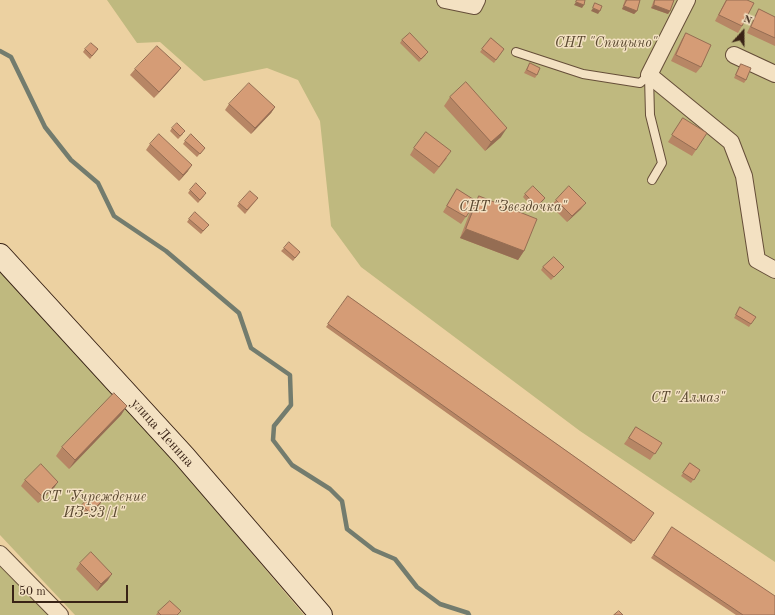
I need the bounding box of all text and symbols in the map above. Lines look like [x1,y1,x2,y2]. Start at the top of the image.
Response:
north arrow [723,12,763,52]
text: N [742,14,753,27]
park label: СНТ "Спицыно" [555,35,657,51]
park label: СНТ "Звездочка" [459,199,567,215]
park label: СТ "Алмаз" [651,390,725,406]
street label: улица Ленина [127,395,197,471]
park label: СТ "Учреждение ИЗ-23/1" [42,489,146,522]
scale bar [14,577,130,603]
text: 50 m [19,586,46,598]

